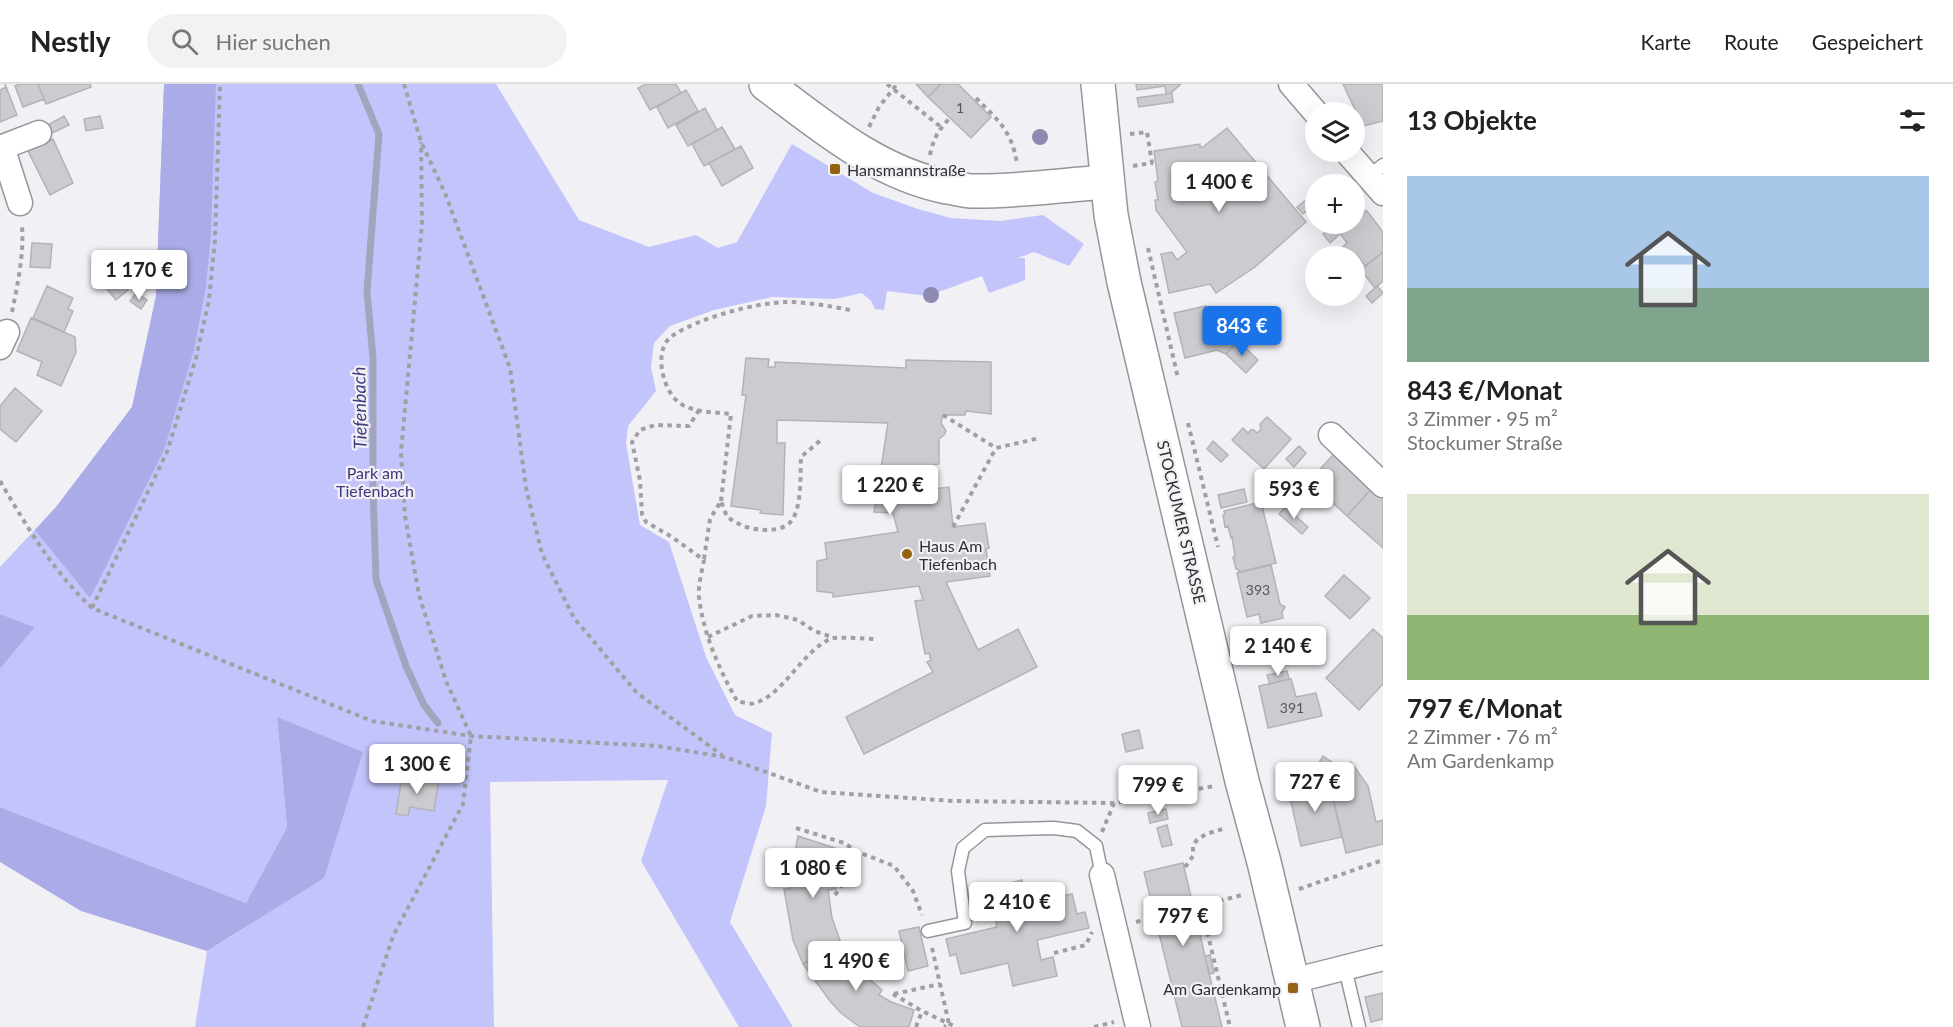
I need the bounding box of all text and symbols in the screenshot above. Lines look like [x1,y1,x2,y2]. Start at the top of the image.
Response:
search box [147,14,567,68]
text: Nestly [30,24,111,58]
icon: search [168,25,201,58]
text: Hier suchen [216,28,331,55]
text: Karte [1641,29,1691,54]
text: Route [1724,29,1779,54]
text: Gespeichert [1812,29,1923,54]
house number: 1 [956,99,964,116]
map controls [1305,102,1365,306]
button: layers [1305,102,1365,162]
text: 13 Objekte [1407,104,1537,136]
icon: filters [1896,104,1929,137]
place label: Hansmannstraße [847,160,966,179]
marker: Hansmannstraße [828,162,842,176]
pin: 1 400 € [1164,162,1274,213]
text: 1 400 € [1185,169,1253,193]
button: + [1305,174,1365,234]
icon: home [1614,215,1722,323]
button: − [1305,246,1365,306]
pin: 1 170 € [84,250,194,301]
text: 1 170 € [105,257,173,281]
pin: 843 € [1200,306,1284,357]
text: 843 € [1216,313,1268,337]
water label: Tiefenbach [347,367,371,449]
text: 843 €/Monat [1407,374,1562,406]
text: 3 Zimmer · 95 m² [1407,406,1558,430]
text: Stockumer Straße [1407,430,1563,454]
street label: STOCKUMER STRASSE [1154,438,1210,606]
park label: Park am Tiefenbach [336,463,414,500]
pin: 1 220 € [835,465,945,516]
pin: 593 € [1252,469,1336,520]
text: 1 220 € [856,472,924,496]
text: 593 € [1268,476,1320,500]
icon: home [1614,533,1722,641]
place label: Haus Am Tiefenbach [919,536,997,573]
marker: Haus Am Tiefenbach [900,547,914,561]
house number: 393 [1246,581,1270,598]
pin: 2 140 € [1223,626,1333,677]
text: 2 140 € [1244,633,1312,657]
text: 797 €/Monat [1407,692,1562,724]
house number: 391 [1280,699,1304,716]
text: 2 Zimmer · 76 m² [1407,724,1558,748]
pin: 1 300 € [362,744,472,795]
text: Am Gardenkamp [1407,748,1554,772]
text: 1 300 € [383,751,451,775]
pin: 727 € [1273,762,1357,813]
pin: 799 € [1116,765,1200,816]
text: 727 € [1289,769,1341,793]
text: 799 € [1132,772,1184,796]
pin: 1 080 € [758,848,868,899]
text: 1 080 € [779,855,847,879]
pin: 2 410 € [962,882,1072,933]
text: 2 410 € [983,889,1051,913]
pin: 797 € [1141,896,1225,947]
text: 797 € [1157,903,1209,927]
pin: 1 490 € [801,941,911,992]
text: 1 490 € [822,948,890,972]
place label: Am Gardenkamp [1163,979,1281,998]
marker: Am Gardenkamp [1286,981,1300,995]

